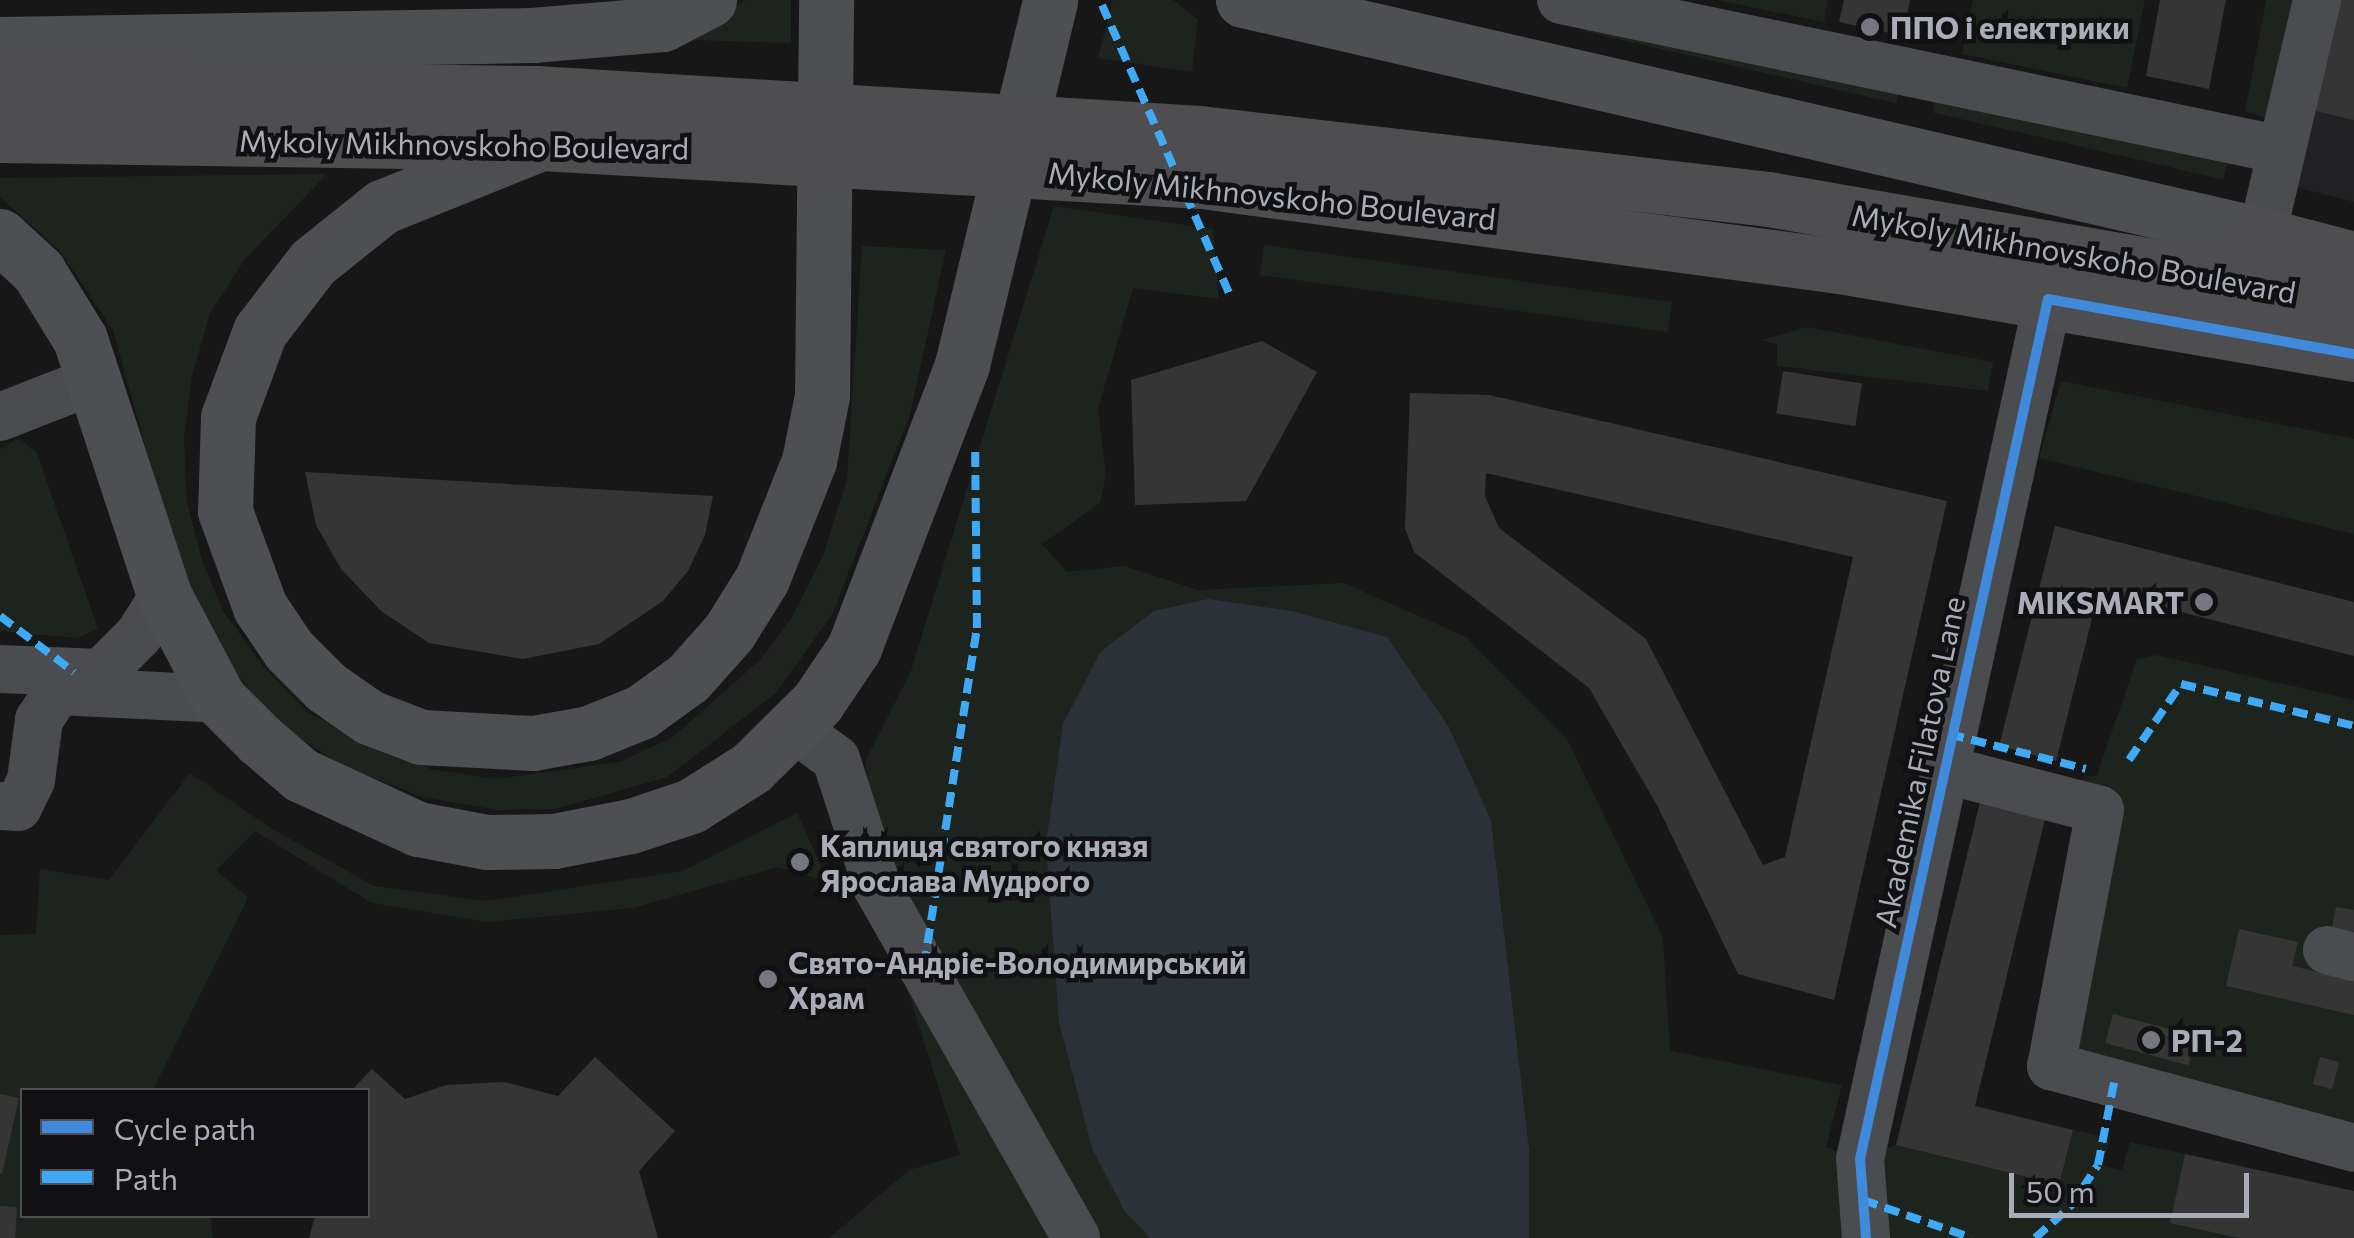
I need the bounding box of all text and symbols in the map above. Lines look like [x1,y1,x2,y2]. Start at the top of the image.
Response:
place label: ППО і електрики [1890,9,2130,45]
marker: ППО і електрики [1859,16,1881,38]
street label: Mykoly Mikhnovskoho Boulevard [239,122,689,166]
street label: Mykoly Mikhnovskoho Boulevard [1046,154,1498,236]
street label: Mykoly Mikhnovskoho Boulevard [1849,196,2299,310]
place label: MIKSMART [2017,584,2184,620]
marker: MIKSMART [2193,591,2215,613]
street label: Akademika Filatova Lane [1866,593,1972,931]
place label: Каплиця святого князя Ярослава Мудрого [820,827,1149,898]
marker: Каплиця святого князя Ярослава Мудрого [789,851,811,873]
place label: Свято-Андріє-Володимирський Храм [788,944,1246,1014]
marker: Свято-Андріє-Володимирський Храм [757,968,779,990]
place label: РП-2 [2171,1022,2243,1058]
marker: РП-2 [2140,1029,2162,1051]
legend [20,1088,370,1218]
text: Cycle path [114,1109,256,1146]
scale bar [2014,1153,2254,1215]
text: Path [114,1159,178,1196]
text: 50 m [2026,1172,2095,1209]

